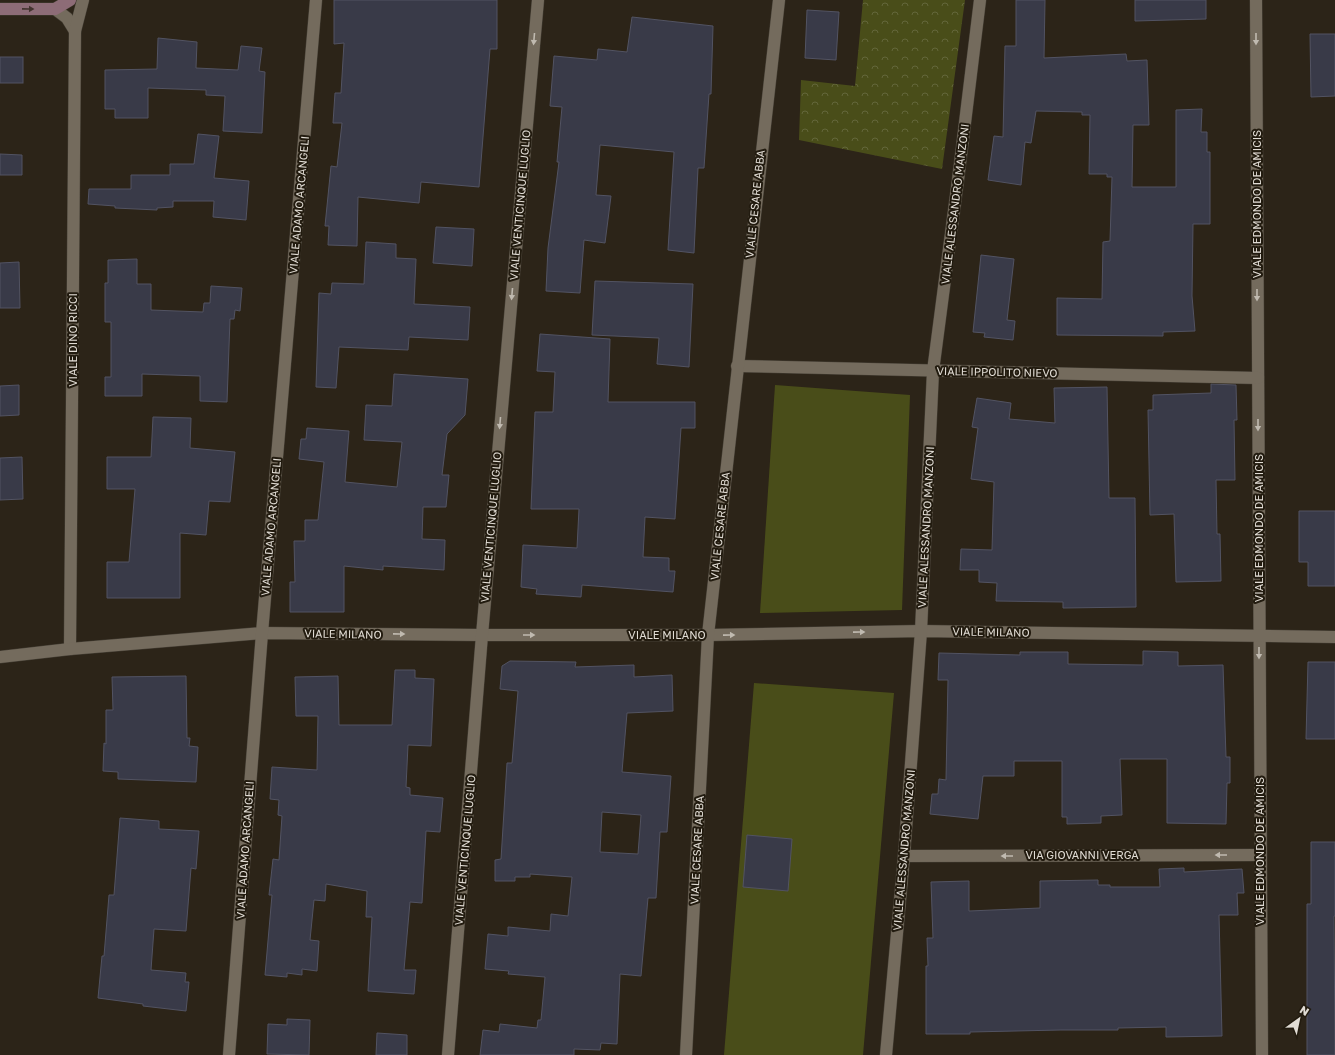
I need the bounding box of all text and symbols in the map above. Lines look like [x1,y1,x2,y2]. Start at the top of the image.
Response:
one-way arrow [22,6,35,12]
one-way arrow [531,33,538,45]
one-way arrow [1253,33,1259,46]
street label: VIALE ALESSANDRO MANZONI [938,123,971,285]
street label: VIALE VENTICINQUE LUGLIO [506,129,533,281]
street label: VIALE EDMONDO DE AMICIS [1250,130,1263,278]
street label: VIALE ADAMO ARCANGELI [286,135,311,275]
street label: VIALE CESARE ABBA [742,149,767,259]
one-way arrow [508,288,515,300]
one-way arrow [1254,289,1260,302]
street label: VIALE DINO RICCI [66,293,79,387]
street label: VIALE IPPOLITO NIEVO [936,364,1058,379]
one-way arrow [497,417,504,429]
one-way arrow [1255,419,1261,432]
street label: VIALE ALESSANDRO MANZONI [915,446,936,608]
street label: VIALE VENTICINQUE LUGLIO [477,451,504,603]
street label: VIALE EDMONDO DE AMICIS [1252,454,1265,602]
street label: VIALE ADAMO ARCANGELI [258,457,283,597]
street label: VIALE CESARE ABBA [707,471,732,581]
street label: VIALE MILANO [952,624,1030,639]
street label: VIALE MILANO [304,626,382,641]
street label: VIALE MILANO [628,628,706,641]
one-way arrow [853,629,866,635]
one-way arrow [393,631,406,637]
one-way arrow [723,631,735,638]
one-way arrow [523,632,536,638]
one-way arrow [1256,647,1262,660]
street label: VIALE ALESSANDRO MANZONI [890,769,917,931]
street label: VIALE VENTICINQUE LUGLIO [451,774,478,926]
street label: VIALE EDMONDO DE AMICIS [1253,777,1266,925]
street label: VIALE ADAMO ARCANGELI [233,780,256,920]
street label: VIALE CESARE ABBA [687,795,706,905]
street label: VIA GIOVANNI VERGA [1025,848,1139,861]
one-way arrow [1214,852,1227,858]
one-way arrow [1000,853,1013,859]
north arrow [1279,999,1319,1039]
text: N [1298,1002,1312,1018]

